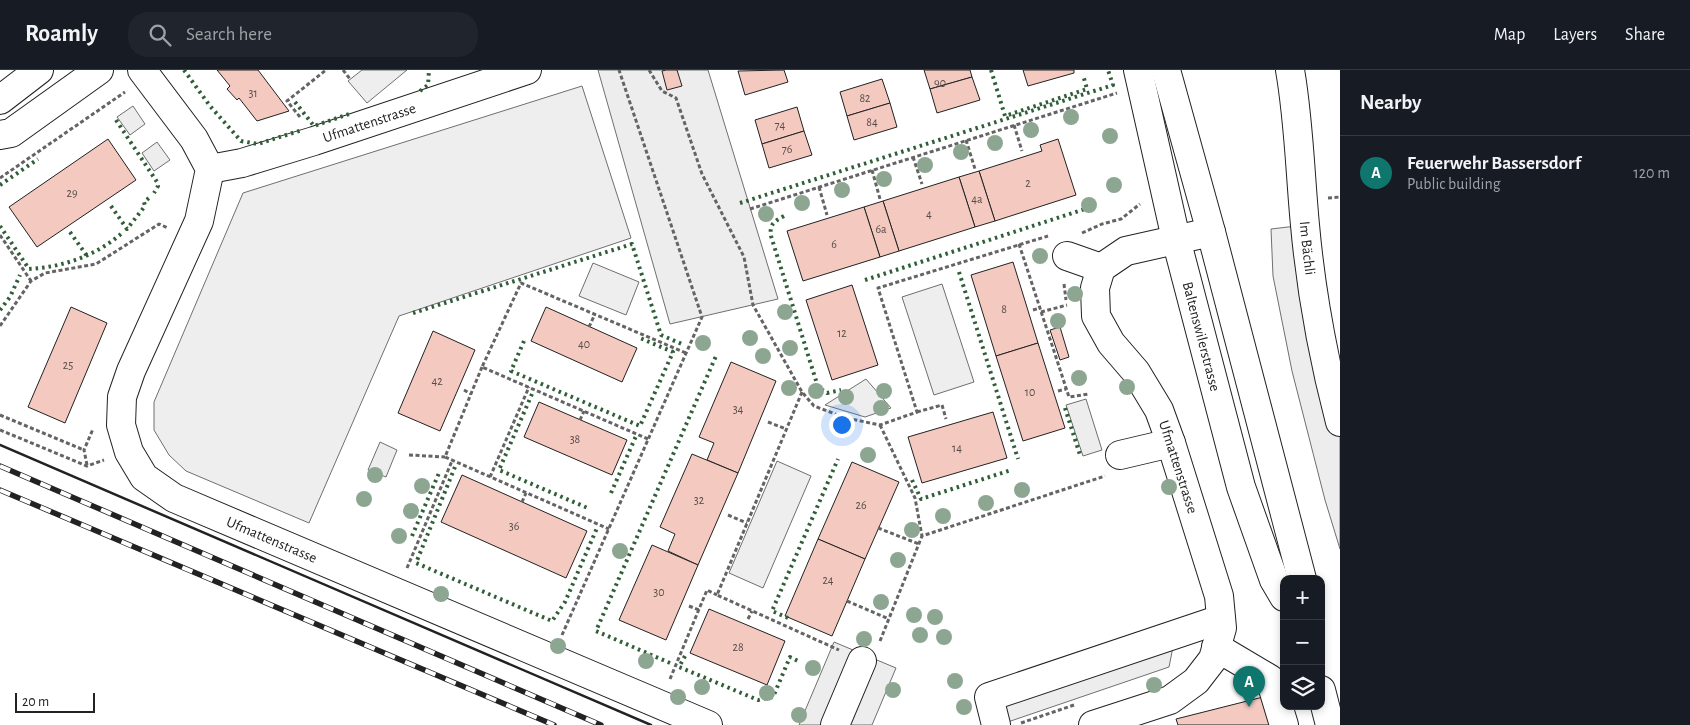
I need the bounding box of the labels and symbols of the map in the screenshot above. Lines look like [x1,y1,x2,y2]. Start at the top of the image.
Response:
house number: 90 [934,77,946,89]
house number: 31 [248,87,258,99]
house number: 82 [859,92,871,104]
street label: Ufmattenstrasse [321,100,418,145]
house number: 84 [866,116,878,128]
house number: 74 [775,119,786,131]
house number: 76 [782,143,793,155]
house number: 2 [1025,177,1031,189]
house number: 29 [66,187,78,199]
house number: 4a [971,193,983,205]
house number: 4 [926,208,932,220]
street label: Im Bächli [1297,220,1318,276]
house number: 6a [875,223,887,235]
house number: 6 [831,238,837,250]
street label: Baltenswilerstrasse [1180,280,1223,393]
house number: 8 [1001,303,1007,315]
house number: 12 [837,327,847,339]
house number: 40 [578,338,590,350]
house number: 25 [63,359,73,371]
house number: 42 [431,375,443,387]
house number: 10 [1025,386,1035,398]
house number: 34 [733,403,744,415]
your location [829,412,855,438]
street label: Ufmattenstrasse [1156,419,1200,515]
house number: 38 [570,433,581,445]
house number: 14 [952,442,962,454]
house number: 32 [694,494,705,506]
house number: 26 [855,499,867,511]
street label: Ufmattenstrasse [224,514,319,565]
house number: 36 [509,520,520,532]
house number: 24 [822,574,834,586]
house number: 30 [653,586,665,598]
house number: 28 [732,641,744,653]
pin: A [1233,666,1265,707]
scale bar [15,690,95,713]

